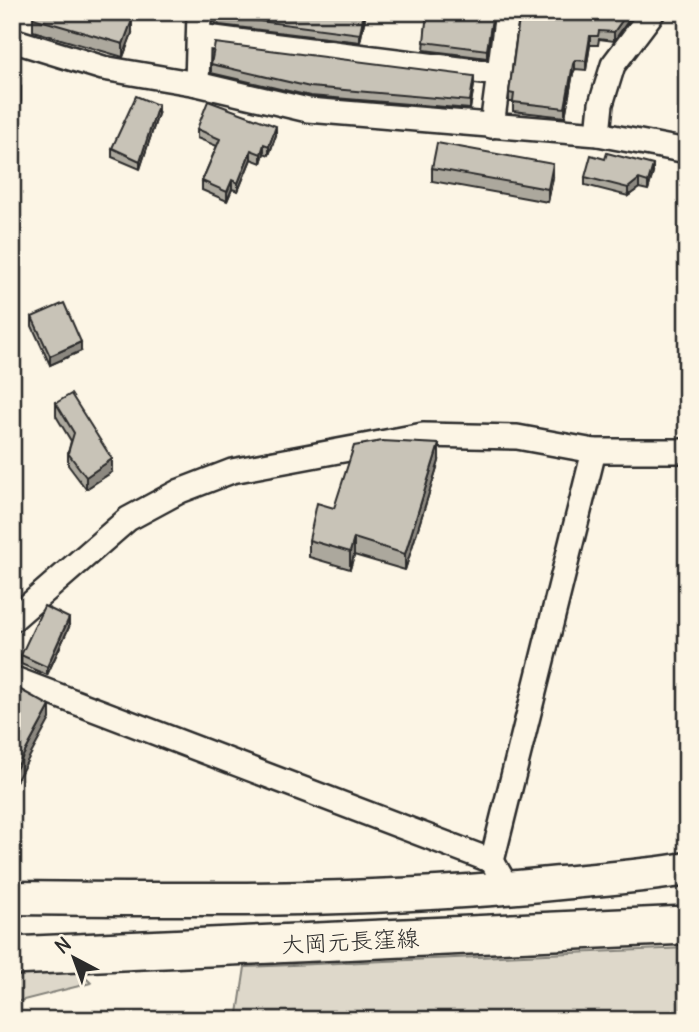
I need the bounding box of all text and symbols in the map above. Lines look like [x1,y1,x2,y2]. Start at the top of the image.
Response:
north arrow [38,923,108,993]
street label: 大岡元長窪線 [280,923,420,959]
text: N [50,932,76,959]

